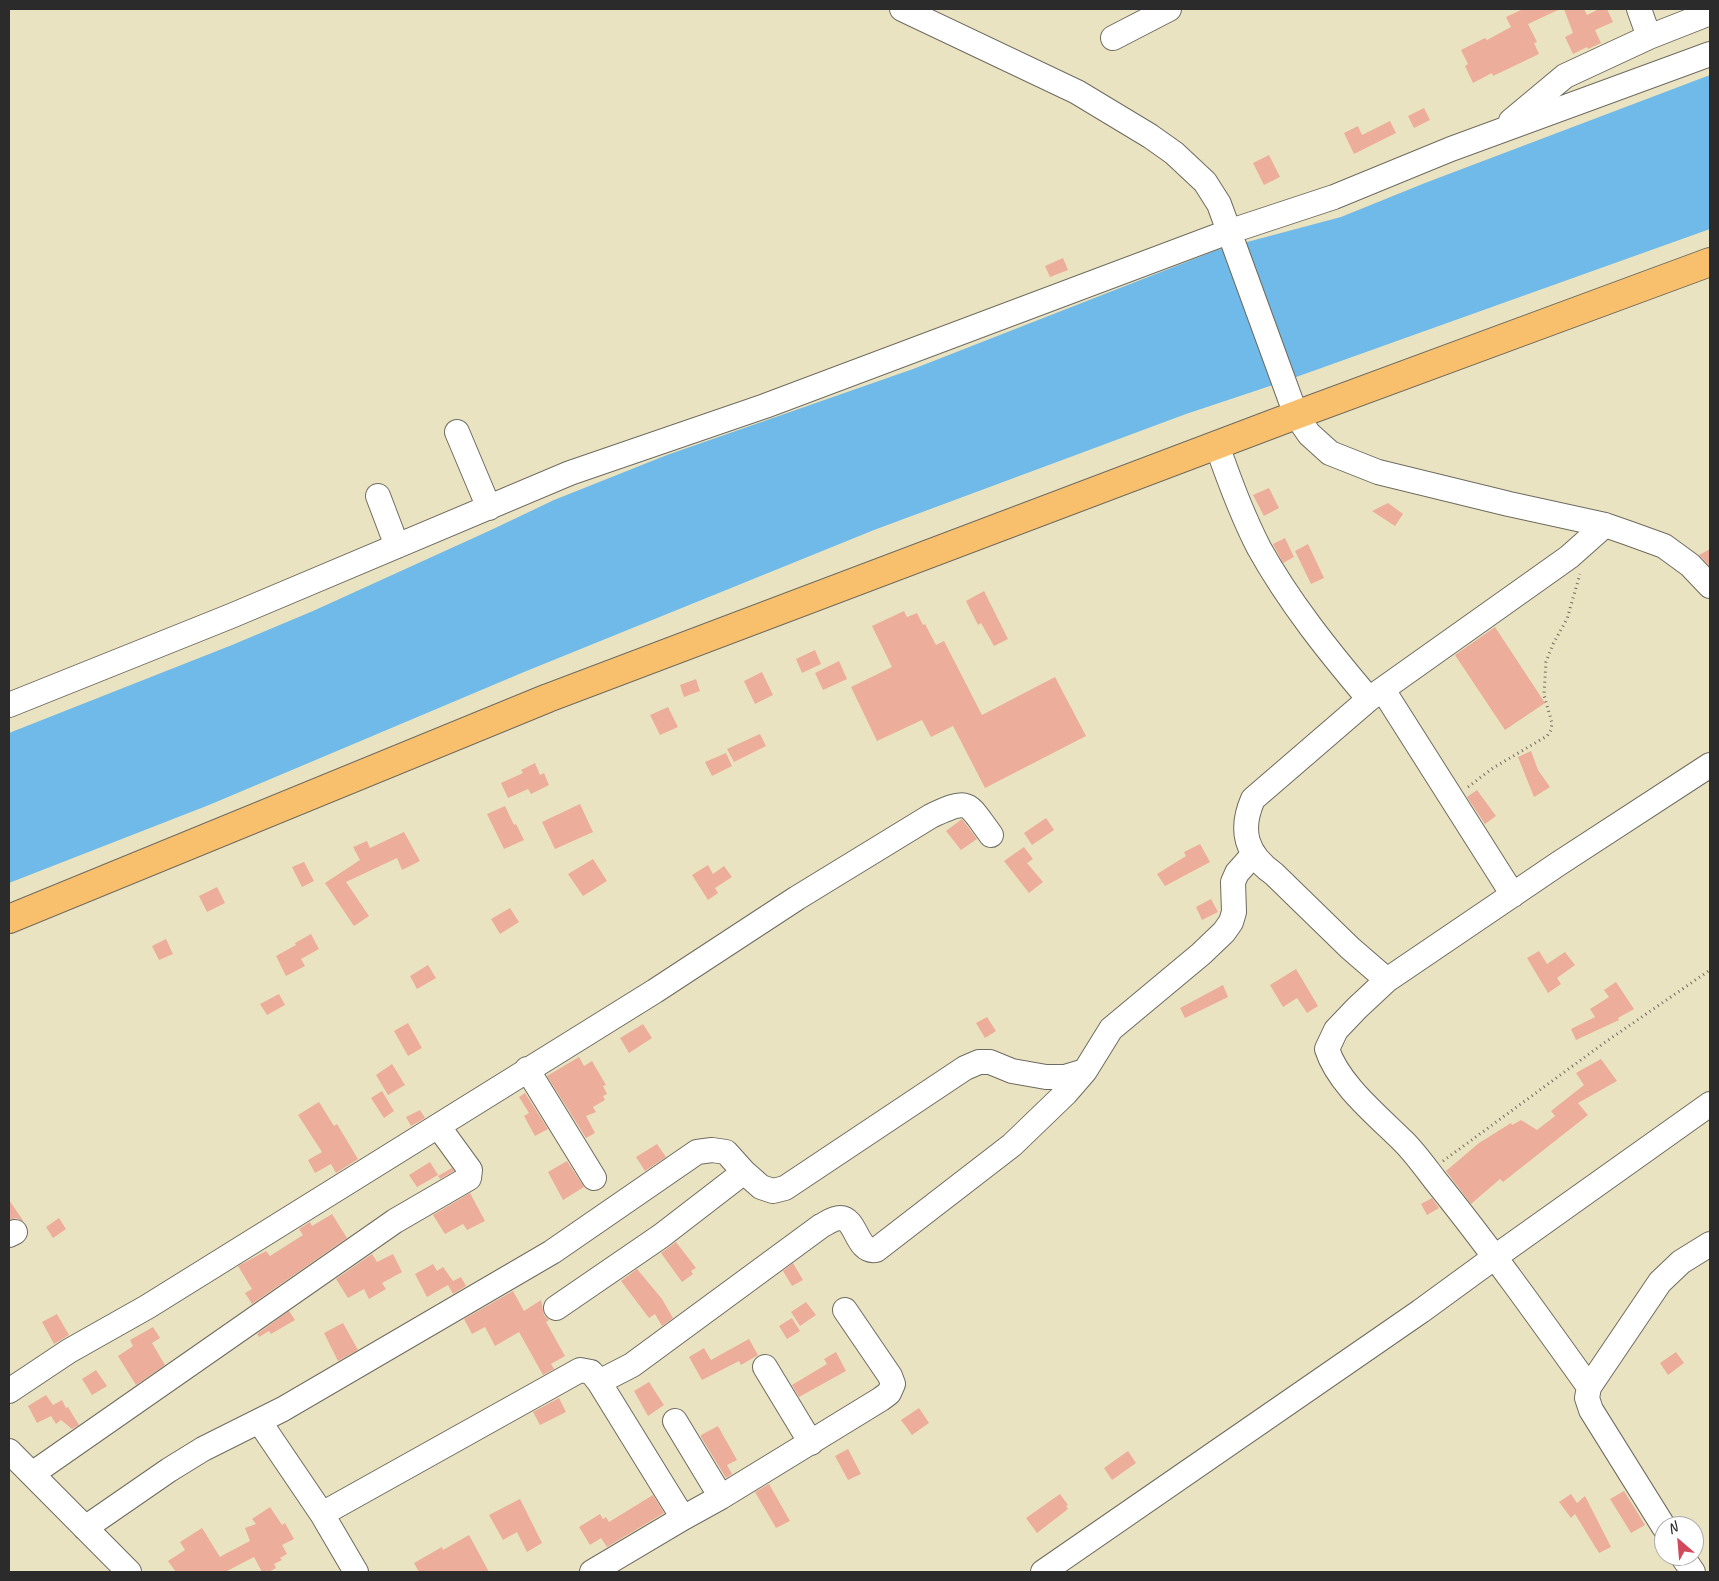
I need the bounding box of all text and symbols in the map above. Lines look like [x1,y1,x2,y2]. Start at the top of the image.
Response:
north arrow [1654,1516,1704,1566]
text: N [1665,1519,1680,1538]

